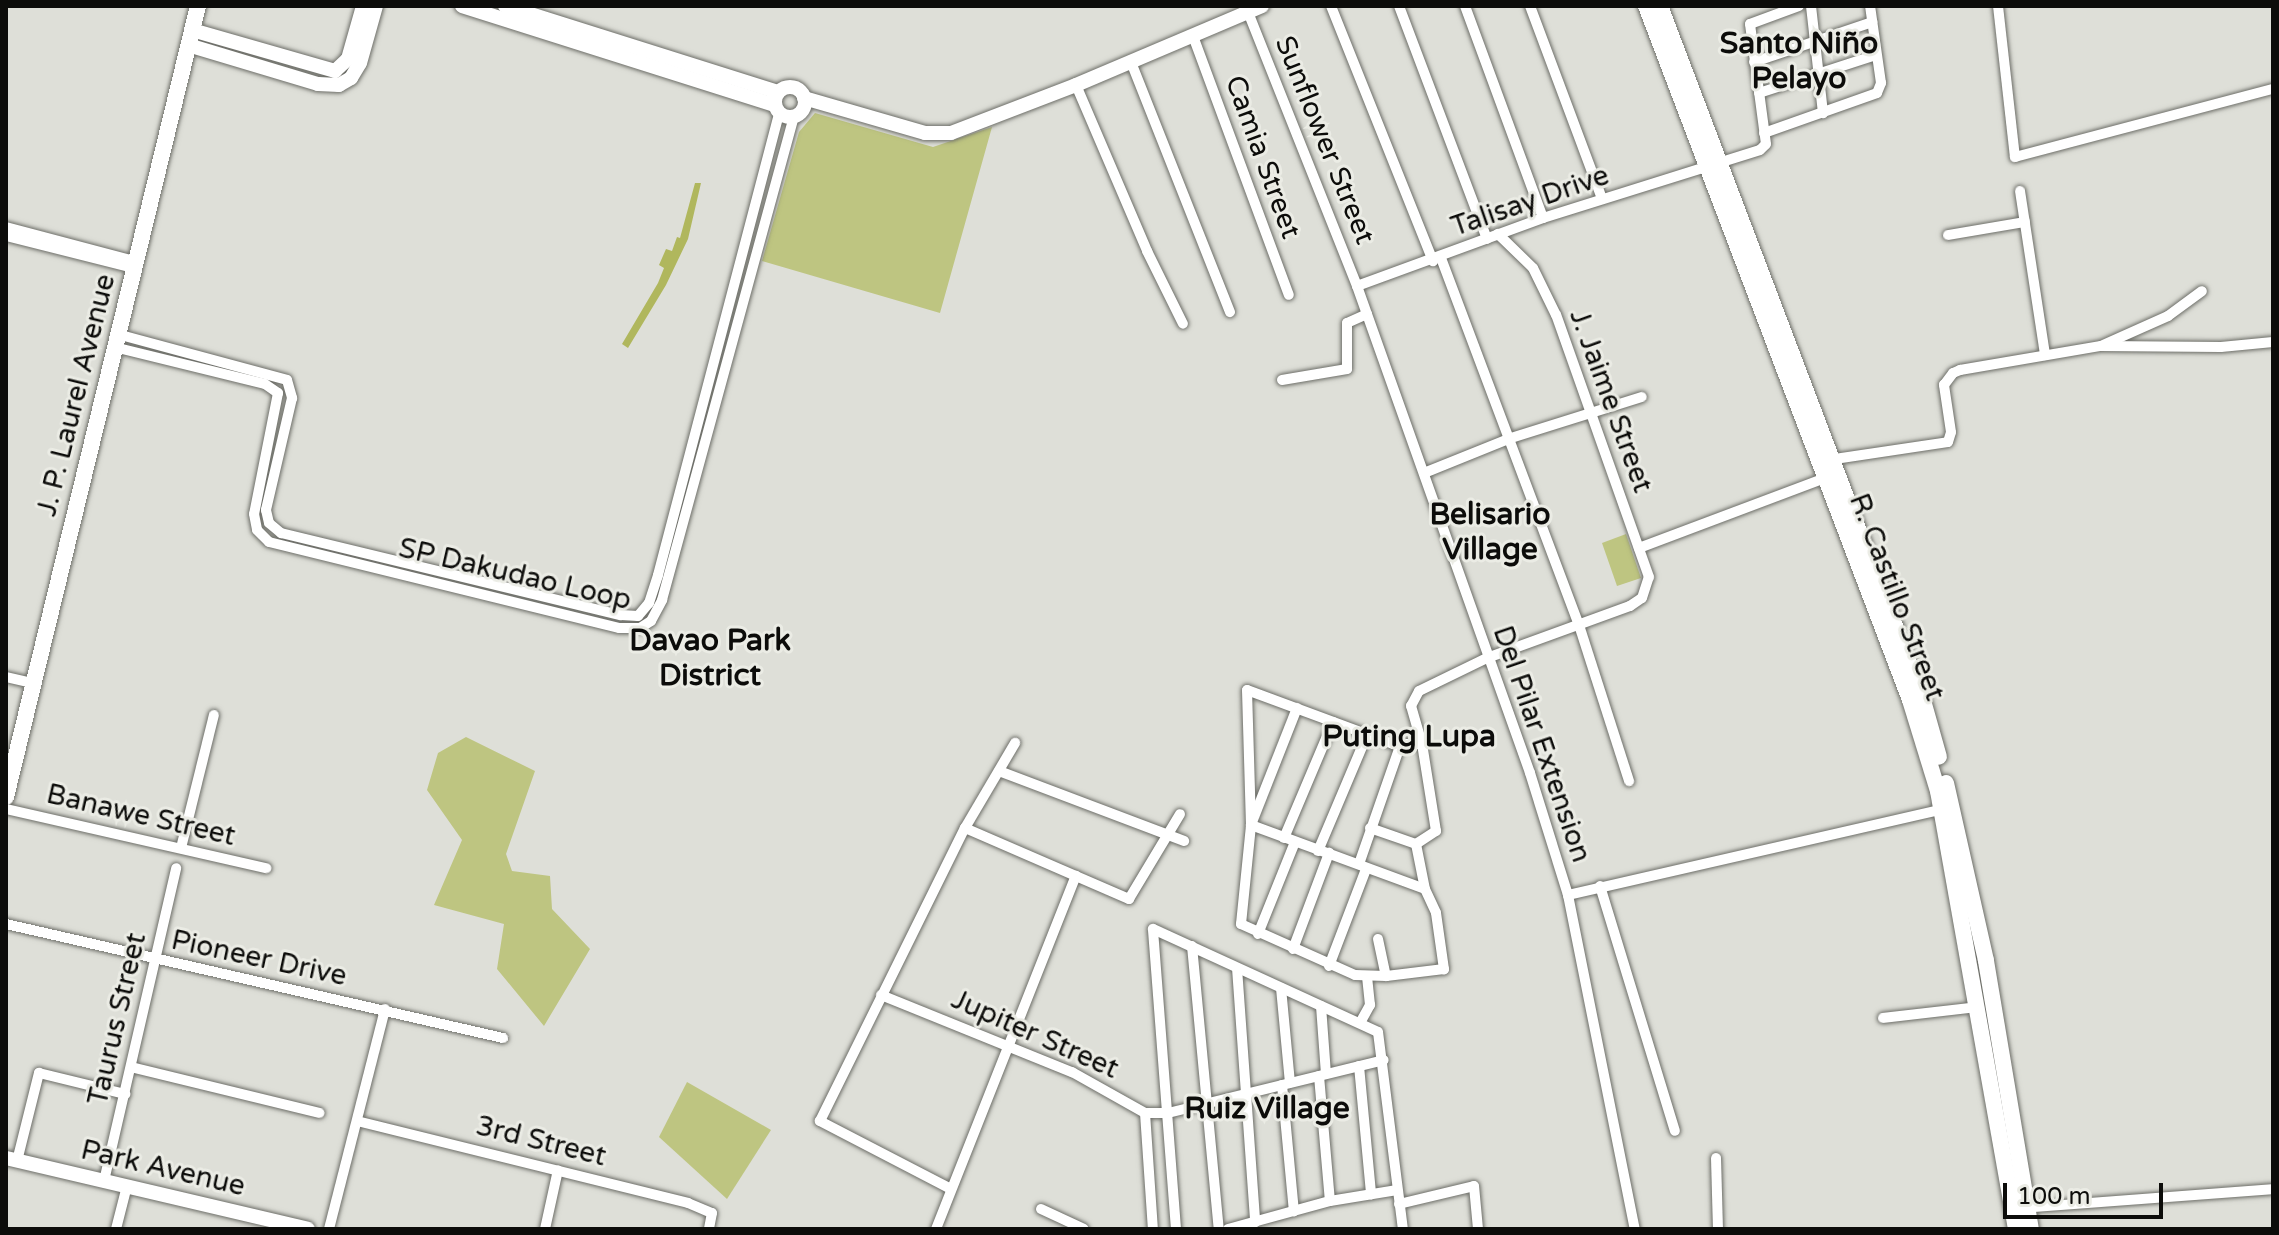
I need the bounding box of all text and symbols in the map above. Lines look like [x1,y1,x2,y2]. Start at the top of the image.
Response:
district label: Santo Niño Pelayo [1720,26,1878,96]
street label: Sunflower Street [1268,31,1382,249]
street label: Camia Street [1218,71,1308,243]
street label: Talisay Drive [1447,158,1613,244]
street label: J. P. Laurel Avenue [30,271,122,519]
street label: J. Jaime Street [1562,305,1660,497]
street label: R. Castillo Street [1842,489,1952,705]
district label: Belisario Village [1429,497,1551,568]
street label: SP Dakudao Loop [395,531,635,617]
street label: Del Pilar Extension [1486,621,1598,867]
district label: Davao Park District [629,623,791,694]
district label: Puting Lupa [1322,719,1496,755]
street label: Banawe Street [43,777,239,853]
street label: Pioneer Drive [168,923,350,993]
street label: Taurus Street [81,929,153,1109]
street label: Jupiter Street [946,982,1124,1086]
district label: Ruiz Village [1184,1091,1350,1127]
street label: 3rd Street [472,1109,610,1173]
street label: Park Avenue [78,1133,248,1203]
scale bar [2007,1167,2167,1217]
text: 100 m [2017,1182,2091,1211]

